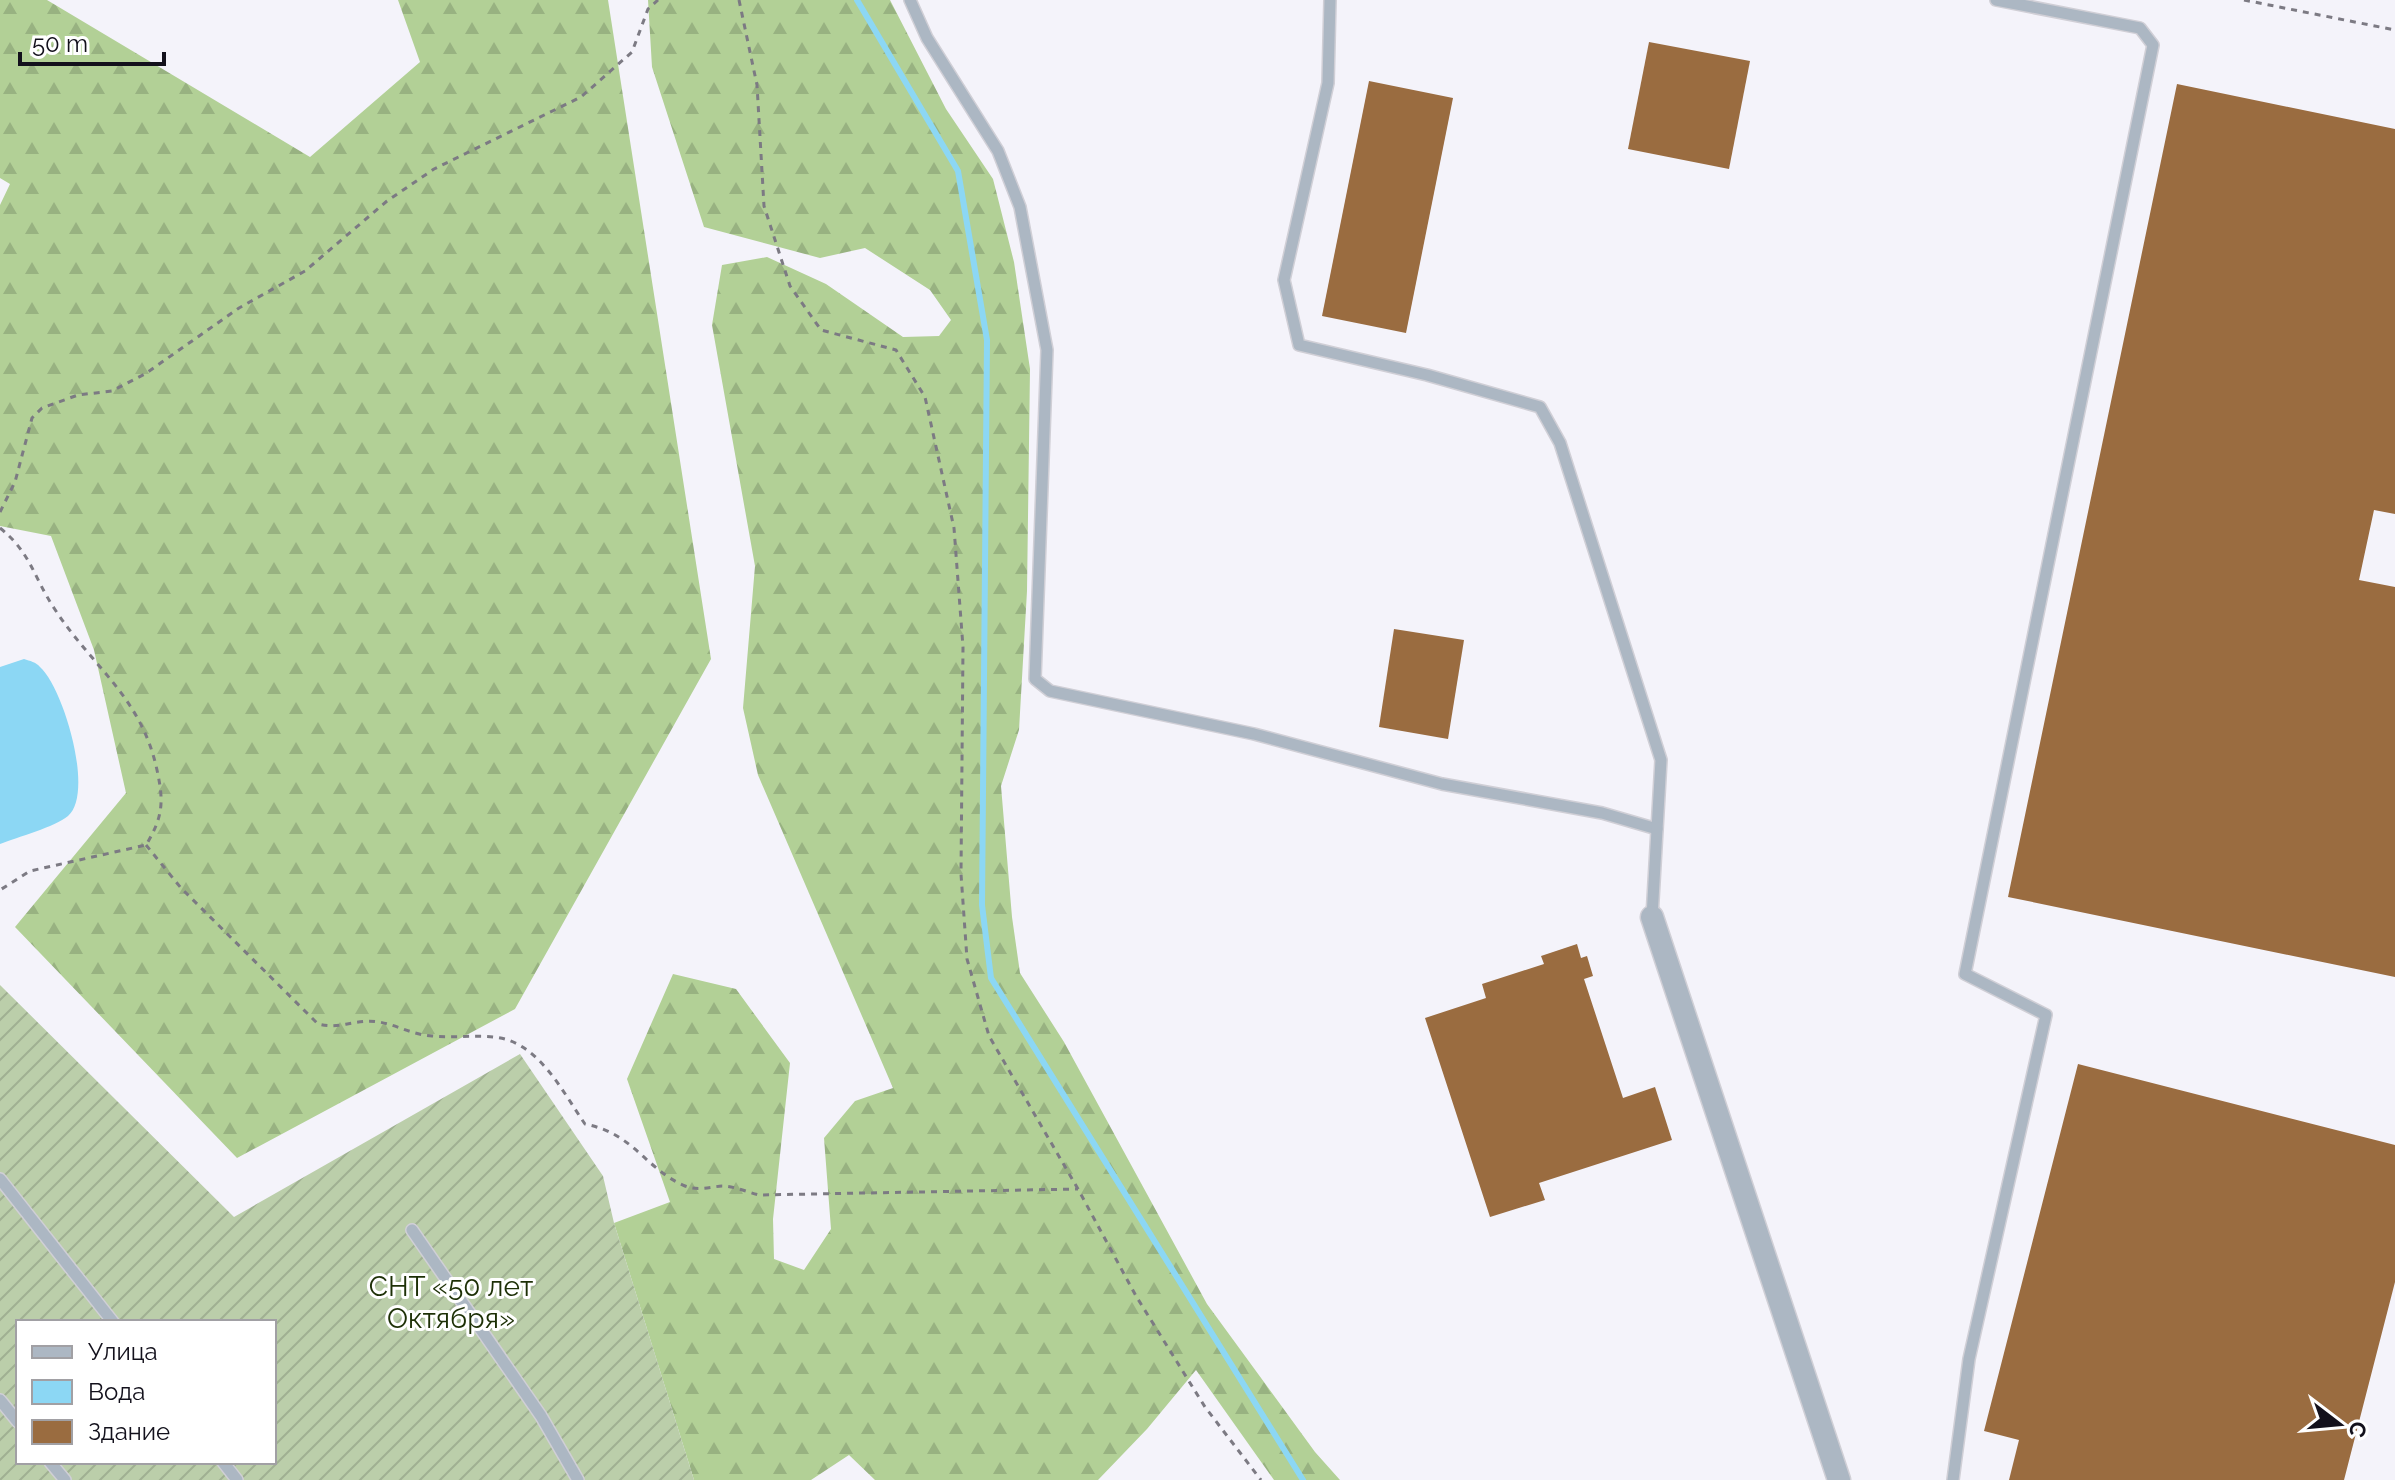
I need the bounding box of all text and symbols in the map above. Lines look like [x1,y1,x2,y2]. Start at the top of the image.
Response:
scale bar [20,16,164,66]
text: 50 m [32,29,88,58]
park label: СНТ «50 лет Октября» [369,1270,533,1335]
legend [16,1320,276,1464]
text: Улица [88,1337,158,1366]
text: Вода [88,1377,145,1406]
north arrow [2299,1384,2379,1464]
text: Здание [88,1417,170,1446]
text: С [2344,1419,2373,1440]

